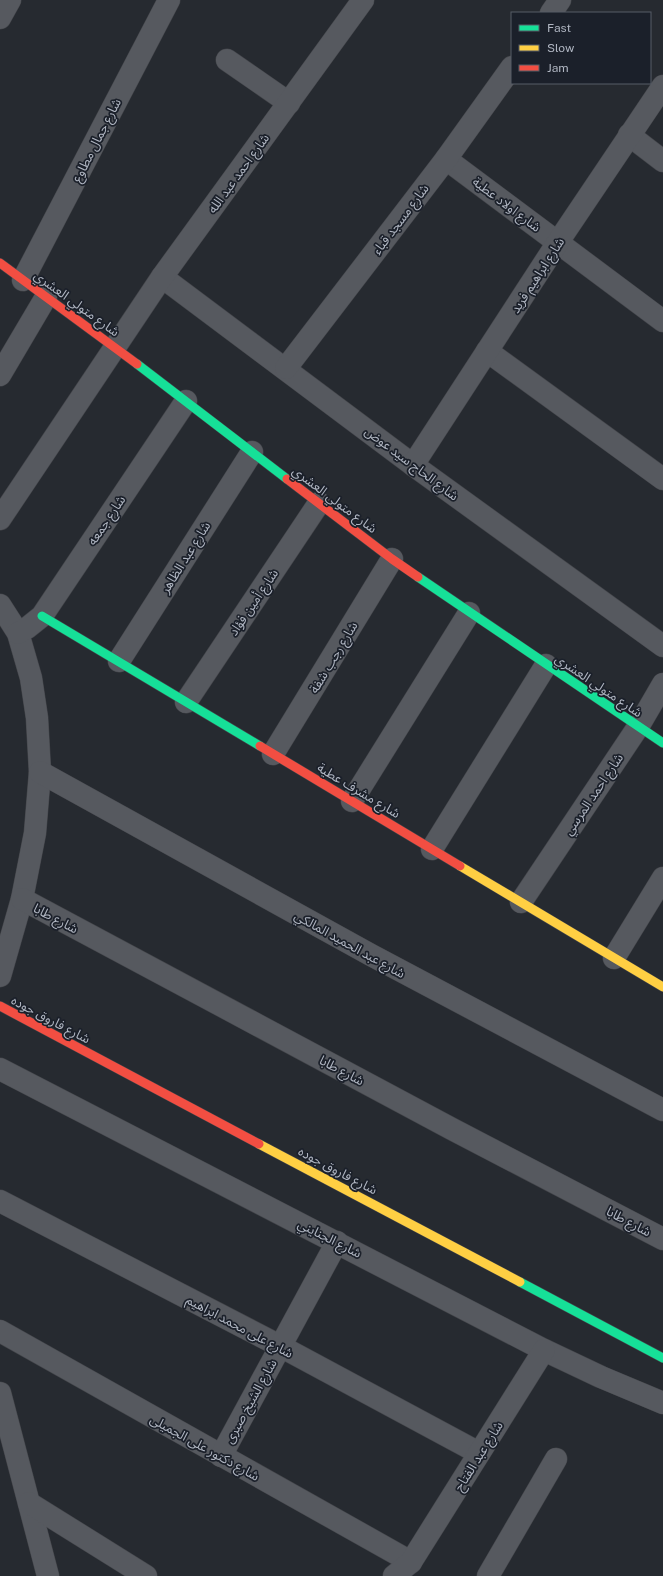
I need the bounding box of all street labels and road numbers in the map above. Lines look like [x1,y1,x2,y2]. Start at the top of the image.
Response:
street label: شارع جمال مطاوع [69,96,127,186]
street label: شارع احمد عبد الله [205,131,275,218]
street label: شارع اولاد عطية [468,174,544,237]
street label: شارع مسجد قباء [369,181,434,259]
street label: شارع ابراهيم فريد [507,235,570,318]
street label: شارع متولي العشري [29,267,122,342]
street label: شارع الحاج سيد عوض [360,423,461,506]
street label: شارع متولي العشري [288,463,380,538]
street label: شارع جمعه [84,493,131,550]
street label: شارع عبد الظاهر [157,519,216,598]
street label: شارع أمين فؤاد [225,566,284,640]
street label: شارع رجب شفة [306,619,363,697]
street label: شارع متولي العشري [551,651,645,723]
street label: شارع احمد المرسي [561,751,629,840]
street label: شارع مشرف عطية [313,760,403,824]
street label: شارع طابا [29,900,81,939]
street label: شارع عبد الحميد المالكي [290,908,408,984]
street label: شارع فاروق جوده [7,992,93,1049]
street label: شارع طابا [315,1052,367,1091]
street label: شارع فاروق جوده [294,1143,380,1200]
street label: شارع طابا [602,1203,654,1242]
street label: شارع الجنايني [294,1216,364,1264]
street label: شارع على محمد ابراهيم [183,1292,296,1364]
street label: شارع الشيخ صبرى [221,1357,282,1447]
street label: شارع دكتور على الجميلى [146,1411,262,1486]
street label: شارع عبد الفتاح [451,1419,508,1496]

